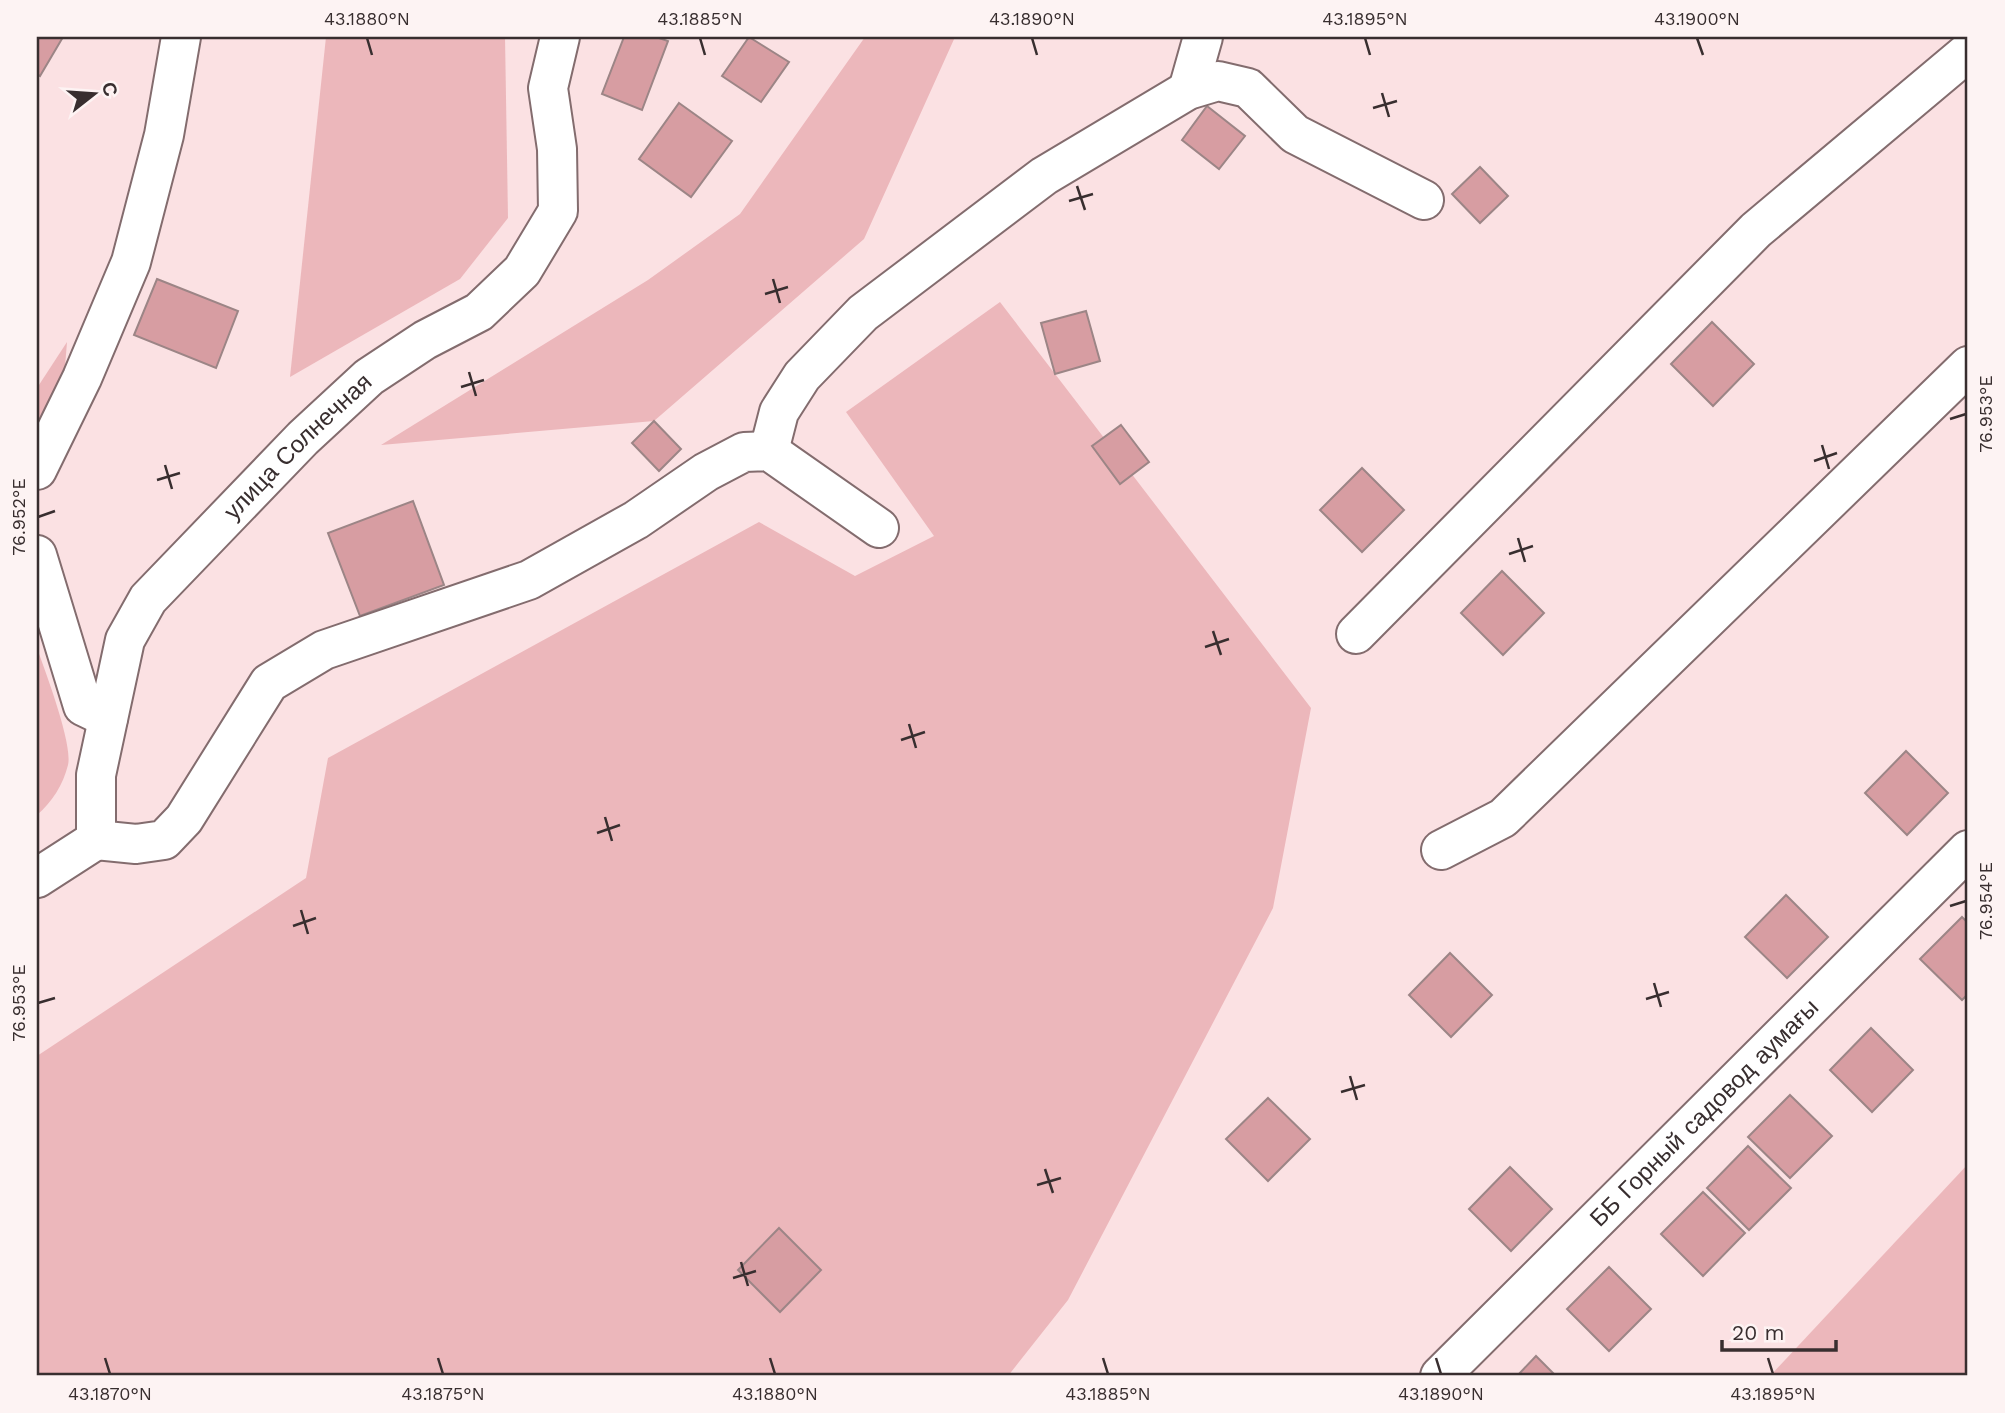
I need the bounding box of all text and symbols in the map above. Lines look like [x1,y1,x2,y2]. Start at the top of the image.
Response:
text: 43.1880°N [324,8,410,29]
text: 43.1885°N [657,8,743,29]
text: 43.1890°N [989,8,1075,29]
text: 43.1895°N [1322,8,1408,29]
text: 43.1900°N [1654,8,1740,29]
north arrow [60,60,130,130]
text: С [97,79,123,99]
street label: улица Солнечная [218,368,377,525]
text: 76.953°E [1975,375,1996,453]
text: 76.952°E [8,478,29,556]
text: 76.954°E [1975,862,1996,940]
text: 76.953°E [8,964,29,1042]
street label: ББ Горный садовод аумағы [1584,993,1824,1232]
scale bar [1722,1308,1835,1352]
text: 20 m [1732,1320,1784,1345]
text: 43.1870°N [68,1383,152,1404]
text: 43.1875°N [401,1383,485,1404]
text: 43.1880°N [732,1383,818,1404]
text: 43.1885°N [1065,1383,1151,1404]
text: 43.1890°N [1398,1383,1484,1404]
text: 43.1895°N [1730,1383,1816,1404]

